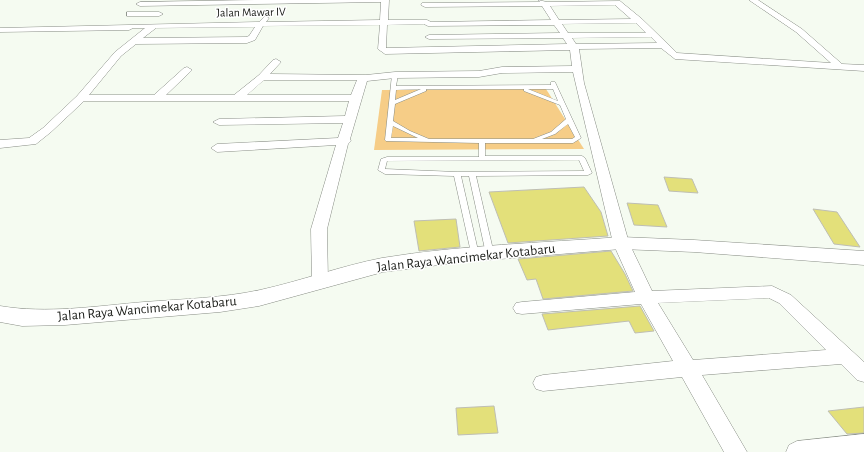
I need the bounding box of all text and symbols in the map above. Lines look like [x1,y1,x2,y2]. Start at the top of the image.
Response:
street label: Jalan Mawar IV [216,5,286,19]
street label: Jalan Raya Wancimekar Kotabaru [376,242,556,274]
street label: Jalan Raya Wancimekar Kotabaru [57,294,237,324]

